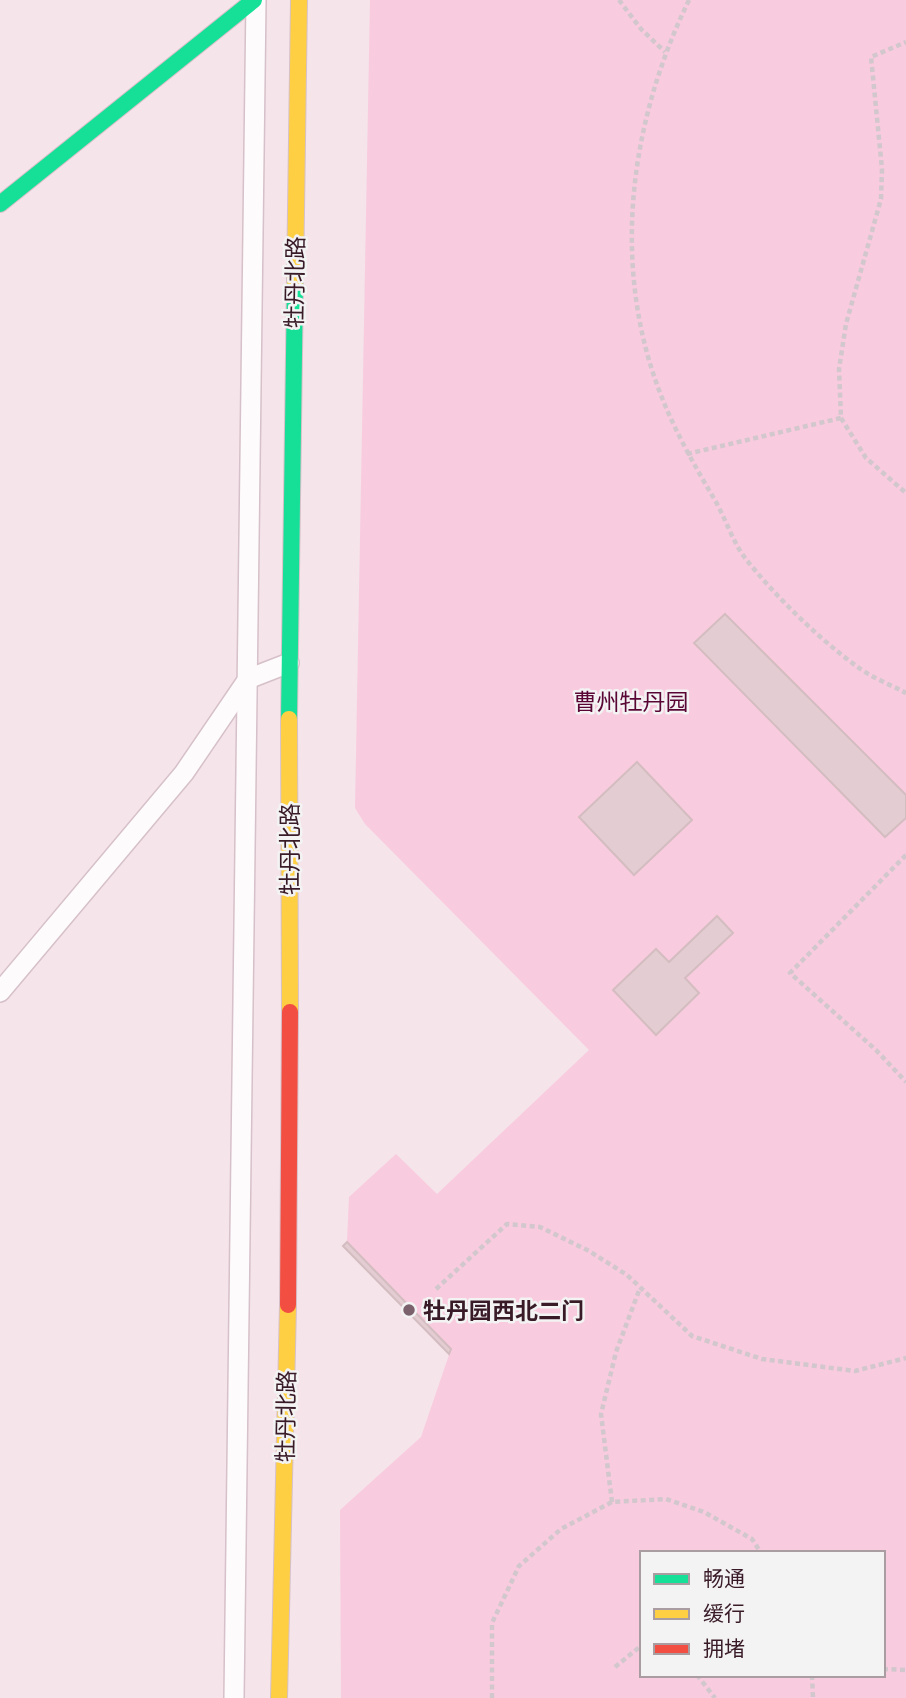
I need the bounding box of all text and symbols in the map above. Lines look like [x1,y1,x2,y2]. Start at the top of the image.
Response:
street label: 牡丹北路 [279,236,309,328]
park label: 曹州牡丹园 [574,687,689,715]
street label: 牡丹北路 [275,803,303,895]
place label: 牡丹园西北二门 [423,1296,584,1324]
marker: 牡丹园西北二门 [401,1302,417,1318]
street label: 牡丹北路 [270,1370,300,1462]
legend [640,1551,885,1677]
text: 畅通 [703,1565,745,1591]
text: 缓行 [703,1600,745,1626]
text: 拥堵 [703,1635,745,1661]

